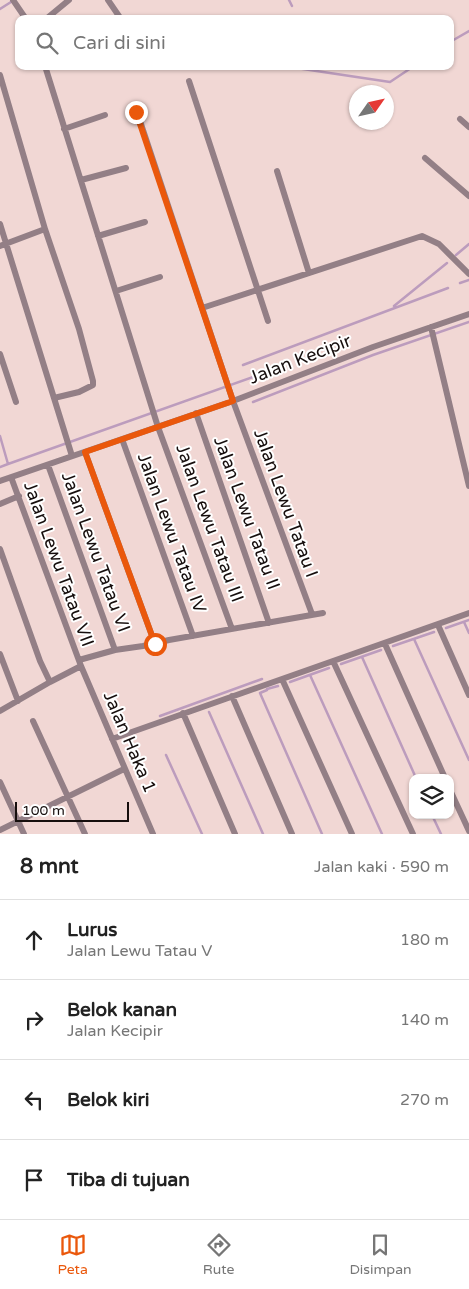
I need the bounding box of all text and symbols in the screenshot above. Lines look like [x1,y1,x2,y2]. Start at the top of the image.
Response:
search box [15,15,454,70]
icon: search [33,29,61,57]
text: Cari di sini [73,32,166,54]
north arrow [349,85,394,130]
route end [125,101,148,124]
street label: Jalan Kecipir [246,329,354,389]
street label: Jalan Lewu Tatau I [249,426,323,580]
street label: Jalan Lewu Tatau II [209,433,285,593]
street label: Jalan Lewu Tatau III [171,441,249,605]
street label: Jalan Lewu Tatau IV [133,450,211,617]
street label: Jalan Lewu Tatau VI [57,469,135,635]
street label: Jalan Lewu Tatau VII [19,479,99,649]
route start [144,633,167,656]
street label: Jalan Haka 1 [99,688,161,796]
map controls [409,774,454,819]
button: layers [409,774,454,819]
scale bar [15,799,129,822]
text: 100 m [22,802,65,819]
text: 8 mnt [20,854,79,879]
text: Jalan kaki · 590 m [314,857,449,877]
text: Lurus [67,919,117,941]
icon: ahead [20,926,48,954]
text: 180 m [400,930,449,950]
text: Jalan Lewu Tatau V [67,941,212,961]
text: Belok kanan [67,999,177,1021]
icon: right [20,1006,48,1034]
text: 140 m [400,1010,449,1030]
text: Jalan Kecipir [67,1021,163,1041]
icon: left [20,1086,48,1114]
text: Belok kiri [67,1089,150,1111]
text: 270 m [400,1090,449,1110]
icon: arrive [20,1166,48,1194]
text: Tiba di tujuan [67,1169,190,1191]
tab: Peta [57,1231,88,1278]
tab: Rute [203,1231,234,1278]
tab: Disimpan [349,1231,412,1278]

